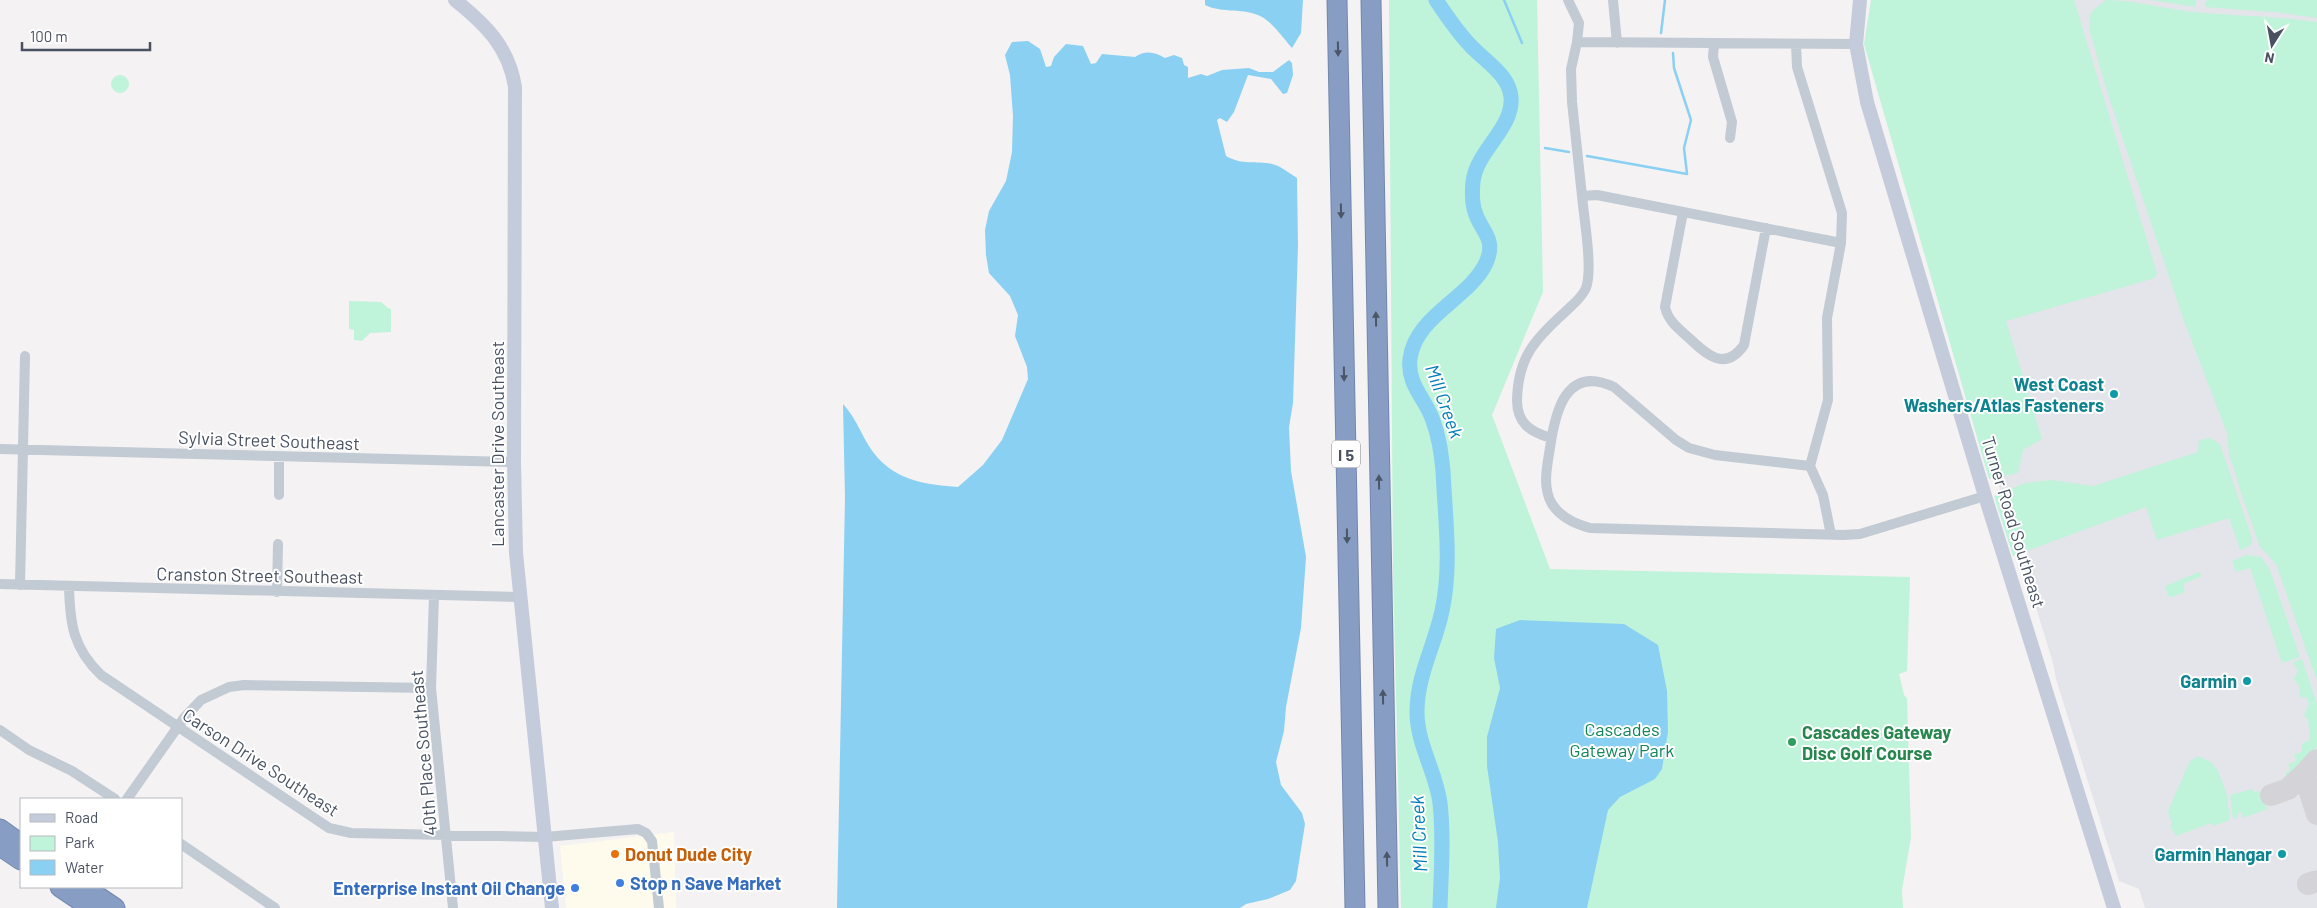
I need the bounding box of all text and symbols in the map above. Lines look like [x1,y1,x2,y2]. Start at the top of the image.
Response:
scale bar [22,20,150,52]
north arrow [2247,20,2297,70]
text: 100 m [30,27,68,45]
one-way arrow [1334,41,1342,57]
text: N [2263,49,2276,67]
one-way arrow [1337,203,1345,219]
one-way arrow [1372,311,1380,327]
street label: Lancaster Drive Southeast [486,341,508,547]
water label: Mill Creek [1421,361,1469,442]
one-way arrow [1340,366,1348,382]
place label: West Coast Washers/Atlas Fasteners [1904,373,2104,416]
marker: West Coast Washers/Atlas Fasteners [2108,388,2120,400]
street label: Sylvia Street Southeast [178,426,360,454]
street label: Turner Road Southeast [1977,433,2051,611]
road number: I 5 [1332,440,1360,468]
one-way arrow [1375,474,1383,490]
one-way arrow [1343,528,1351,544]
street label: Cranston Street Southeast [156,562,364,588]
street label: 40th Place Southeast [405,669,441,837]
place label: Garmin [2180,670,2237,692]
marker: Garmin [2241,675,2253,687]
one-way arrow [1379,689,1387,705]
street label: Carson Drive Southeast [179,703,343,821]
park label: Cascades Gateway Park [1570,718,1674,761]
place label: Cascades Gateway Disc Golf Course [1802,721,1951,764]
marker: Cascades Gateway Disc Golf Course [1786,736,1798,748]
water label: Mill Creek [1404,794,1431,873]
legend [20,798,182,888]
text: Road [65,808,98,826]
text: Park [65,833,95,851]
place label: Donut Dude City [625,843,752,865]
place label: Garmin Hangar [2155,843,2272,865]
marker: Donut Dude City [609,848,621,860]
marker: Garmin Hangar [2276,848,2288,860]
one-way arrow [1382,851,1390,867]
text: Water [65,858,104,876]
place label: Stop n Save Market [630,872,781,894]
place label: Enterprise Instant Oil Change [333,877,565,899]
marker: Stop n Save Market [614,877,626,889]
marker: Enterprise Instant Oil Change [569,882,581,894]

